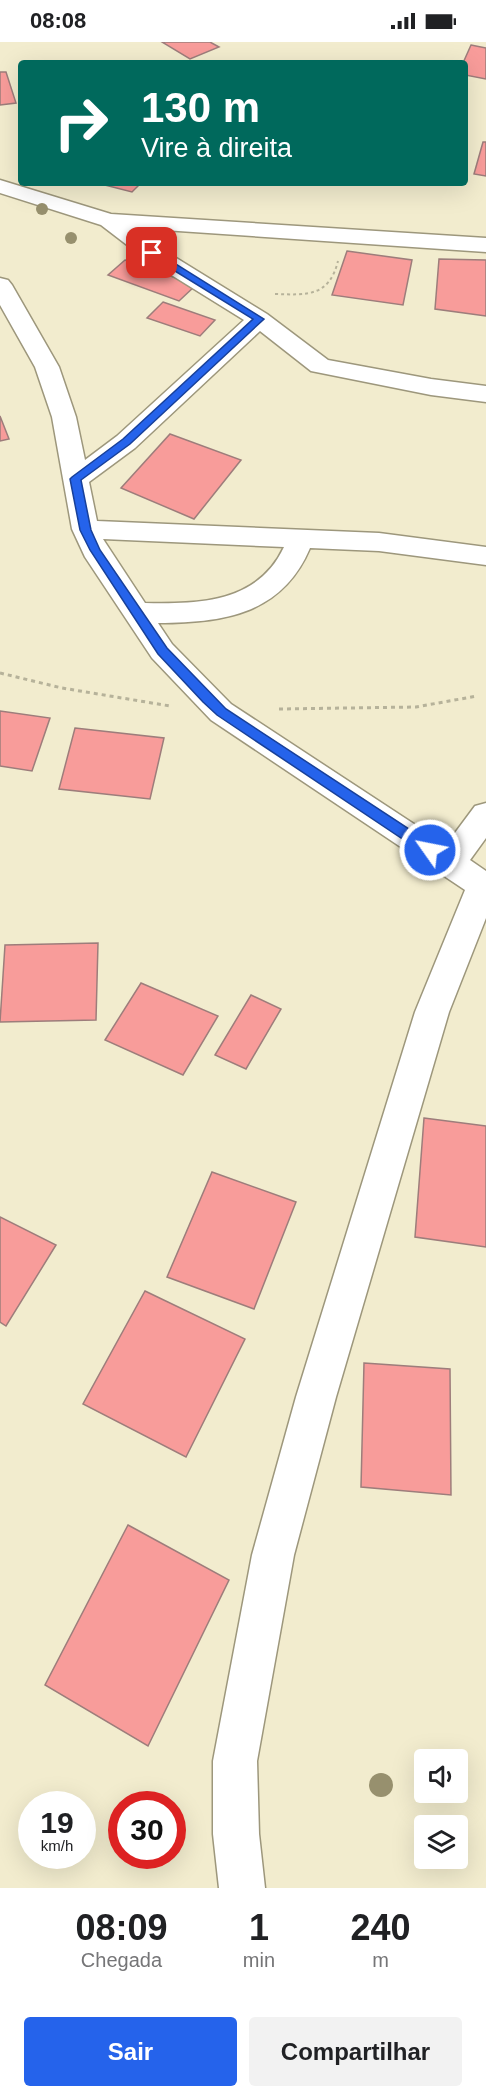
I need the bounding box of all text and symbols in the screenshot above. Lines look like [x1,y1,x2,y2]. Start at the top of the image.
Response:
text: 08:08 [30,8,86,33]
icon: right [42,84,120,162]
text: 130 m [141,84,260,131]
text: Vire à direita [141,133,292,163]
pin [126,227,177,278]
icon: arrive [135,236,168,269]
position arrow [398,818,462,882]
map controls [414,1749,468,1869]
button: sound [414,1749,468,1803]
speed limit sign: 30 [108,1791,186,1869]
text: 19 [40,1806,74,1839]
button: layers [414,1815,468,1869]
text: km/h [41,1837,73,1854]
text: 08:09 [75,1907,167,1948]
text: 1 [249,1907,269,1948]
text: 240 [350,1907,411,1948]
text: Chegada [81,1949,162,1971]
text: min [243,1949,275,1971]
text: m [372,1949,389,1971]
button: Sair [24,2017,237,2086]
button: Compartilhar [249,2017,462,2086]

